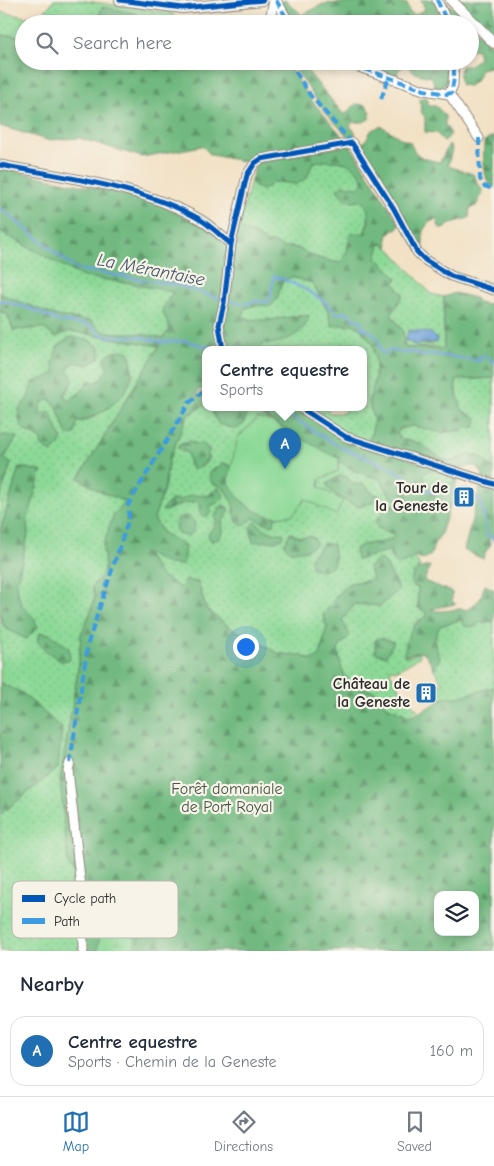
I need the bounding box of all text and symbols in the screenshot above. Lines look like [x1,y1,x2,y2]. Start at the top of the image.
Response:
search box [15,15,479,70]
icon: search [33,29,61,57]
text: Search here [73,32,172,54]
water label: La Mérantaise [95,249,207,291]
popup [202,346,367,411]
text: Centre equestre [220,359,349,381]
text: Sports [220,381,263,399]
pin: A [269,428,301,469]
place label: Tour de la Geneste [375,479,448,515]
building icon: Tour de la Geneste [452,485,476,509]
your location [233,634,259,660]
place label: Château de la Geneste [333,675,410,711]
building icon: Château de la Geneste [414,681,438,705]
park label: Forêt domaniale de Port Royal [171,780,283,816]
legend [12,881,178,938]
text: Cycle path [54,890,116,907]
map controls [434,891,479,936]
button: layers [434,891,479,936]
text: Path [54,913,80,930]
text: Nearby [20,972,84,996]
text: Centre equestre [68,1031,197,1053]
text: A [33,1042,41,1060]
text: 160 m [430,1042,473,1060]
text: Sports · Chemin de la Geneste [68,1053,276,1071]
tab: Map [62,1108,90,1155]
tab: Directions [214,1108,273,1155]
tab: Saved [397,1108,432,1155]

